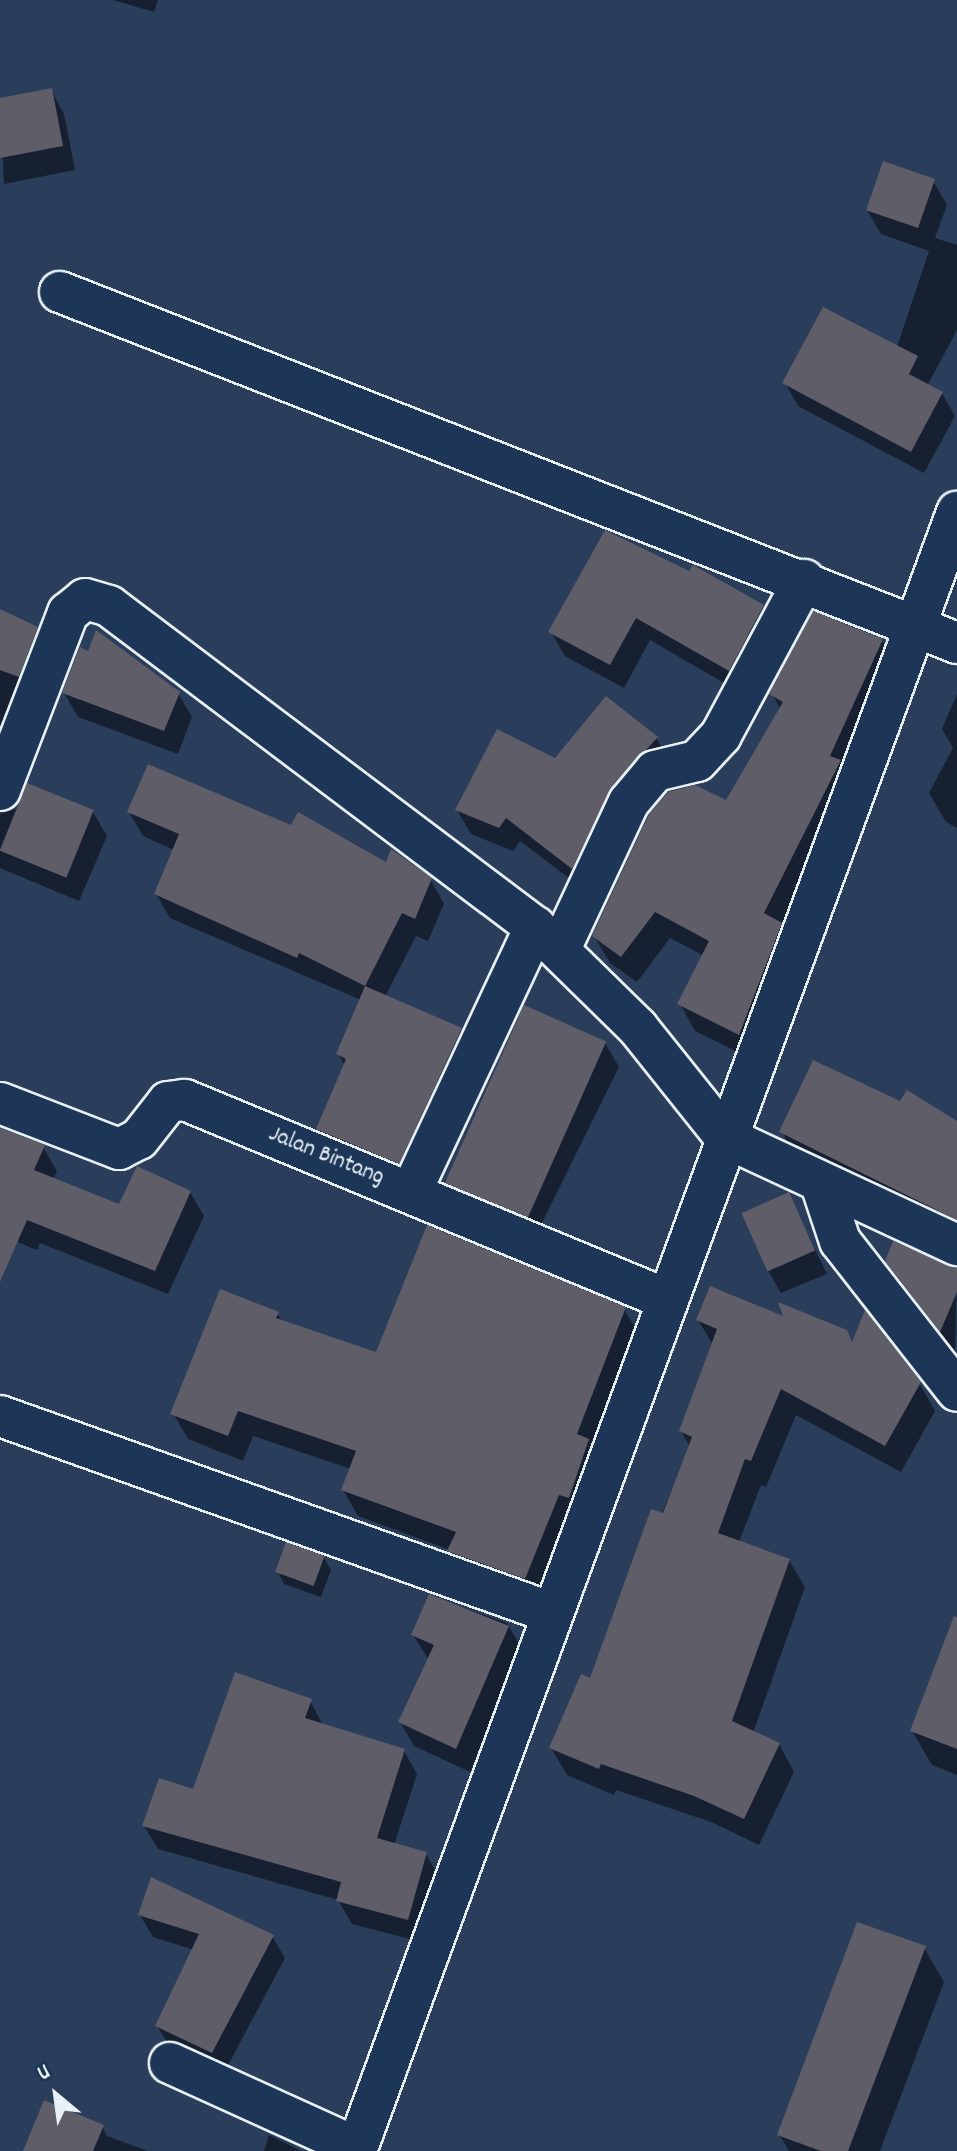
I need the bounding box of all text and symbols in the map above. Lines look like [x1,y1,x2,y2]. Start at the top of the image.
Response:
street label: Jalan Bintang [264,1121,388,1193]
north arrow [16,2055,96,2135]
text: U [32,2057,56,2090]

